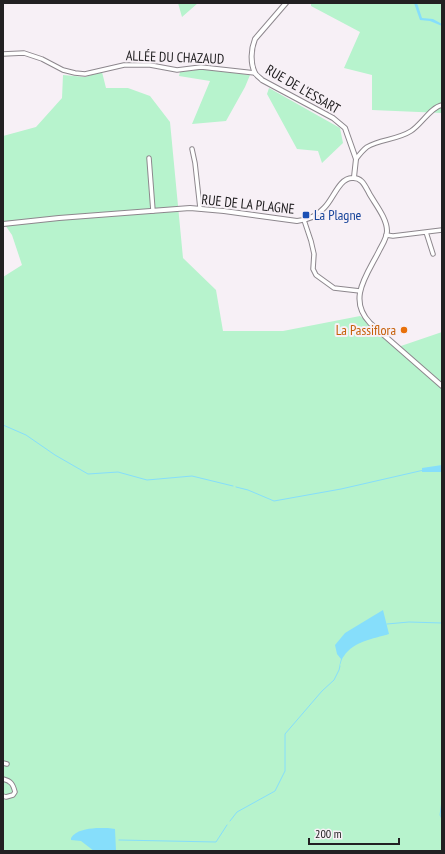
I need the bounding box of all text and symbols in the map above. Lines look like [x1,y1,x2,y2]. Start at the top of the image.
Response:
street label: ALLÉE DU CHAZAUD [126,46,224,68]
street label: RUE DE L'ESSART [262,60,344,118]
street label: RUE DE LA PLAGNE [201,190,295,218]
place label: La Plagne [314,206,362,224]
marker: La Plagne [301,210,311,220]
place label: La Passiflora [336,321,396,339]
marker: La Passiflora [399,325,409,335]
scale bar [309,820,399,846]
text: 200 m [315,826,342,841]

